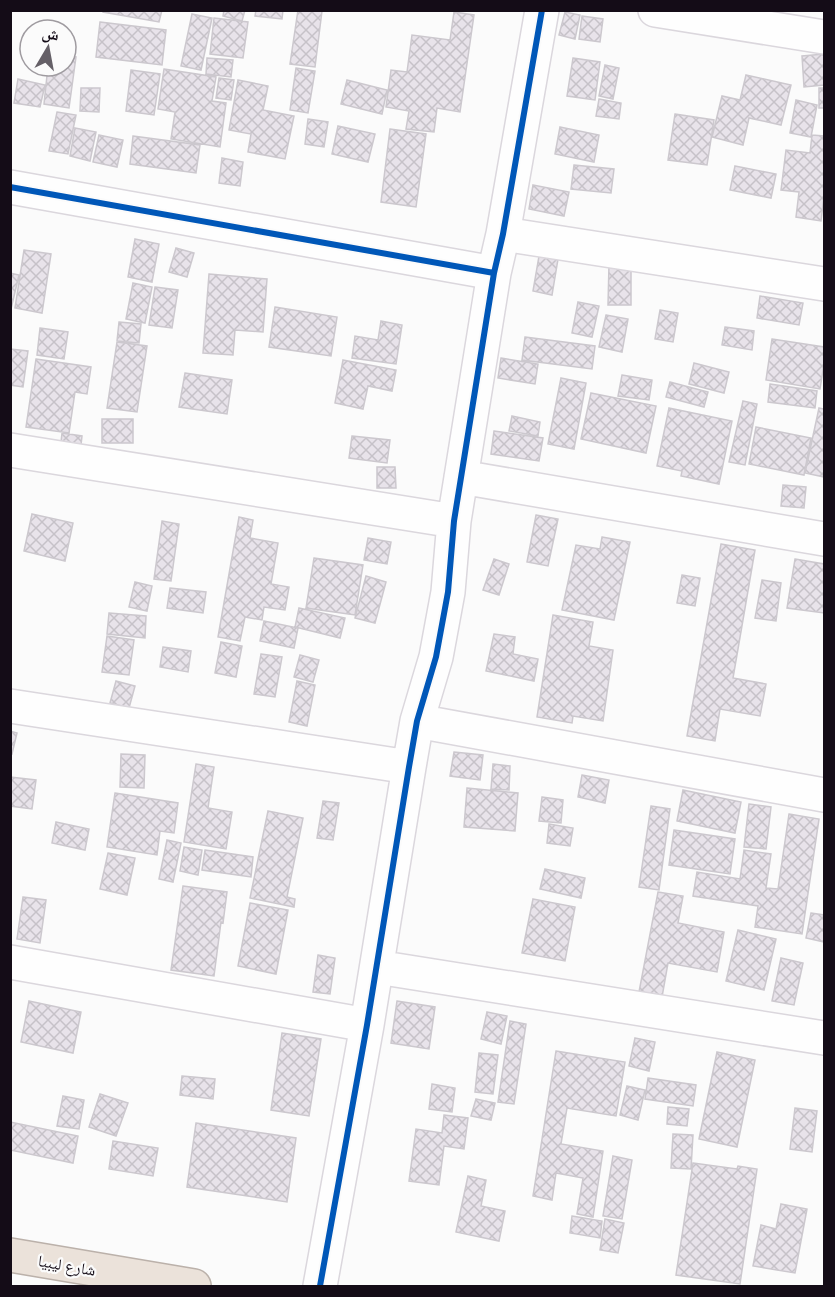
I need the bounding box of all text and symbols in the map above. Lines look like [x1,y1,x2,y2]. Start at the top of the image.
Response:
north arrow [18,18,78,78]
text: ش [41,22,61,45]
street label: شارع ليبيا [36,1250,97,1281]

